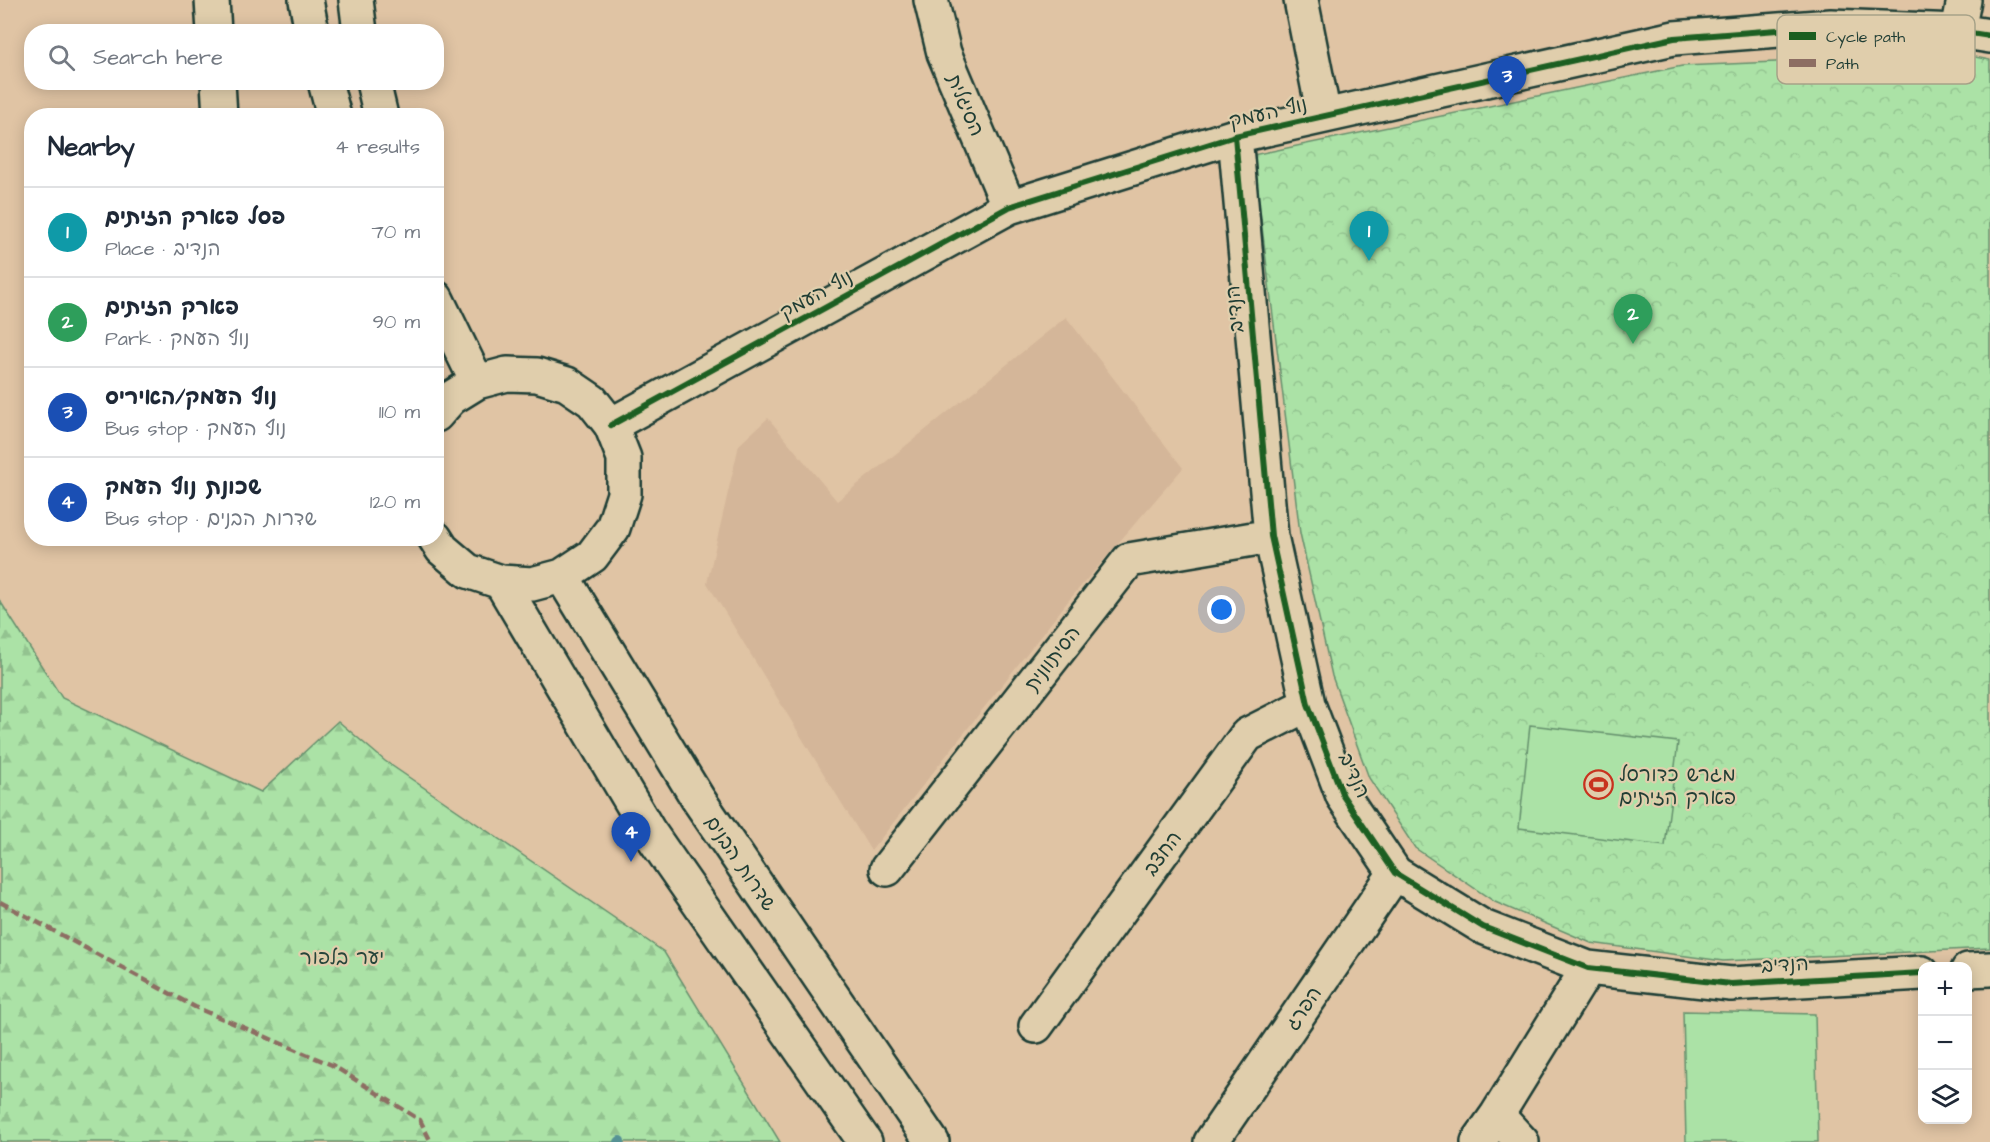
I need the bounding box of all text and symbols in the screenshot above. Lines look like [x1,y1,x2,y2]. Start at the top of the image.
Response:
legend [1777,15,1975,84]
search box [24,24,444,90]
text: Cycle path [1826,26,1905,49]
icon: search [45,41,78,74]
text: Search here [93,42,223,73]
text: Path [1826,53,1859,75]
pin: 3 [1488,57,1526,106]
street label: הסיגלית [939,69,991,141]
street label: נוף העמק [1226,90,1310,136]
text: Nearby [48,129,135,165]
text: 4 results [335,133,420,161]
text: פסל פארק הזיתים [105,202,286,233]
pin: 1 [1350,212,1388,261]
text: 1 [66,218,69,246]
text: 70 m [372,218,420,246]
text: Place · הנדיב [105,235,221,263]
street label: נוף העמק [775,263,858,326]
street label: הנדיב [1219,284,1251,334]
text: פארק הזיתים [105,292,239,323]
pin: 2 [1614,294,1652,344]
text: 2 [62,308,73,336]
text: 90 m [372,308,420,336]
text: Park · נוף העמק [105,325,250,353]
text: נוף העמק/האיריס [105,382,277,413]
text: 3 [62,398,73,426]
text: 110 m [379,398,420,426]
text: Bus stop · נוף העמק [105,415,286,443]
text: שכונת נוף העמק [105,472,262,503]
text: 4 [61,488,74,516]
text: 120 m [370,488,420,516]
text: Bus stop · שדרות הבנים [105,505,317,533]
your location [1207,595,1236,624]
street label: הסיתוונית [1018,620,1087,697]
street label: הנדיב [1331,748,1377,803]
place label: מגרש כדורסל פארק הזיתים [1619,761,1736,812]
sports icon: מגרש כדורסל פארק הזיתים [1582,769,1614,801]
street label: שדרות הבנים [698,810,783,917]
pin: 4 [612,812,650,862]
street label: החצב [1137,825,1189,882]
park label: יער בלפור [300,944,384,972]
street label: הנדיב [1761,950,1809,980]
map controls [1918,962,1972,1124]
button: + [1918,962,1972,1016]
street label: הפרג [1279,981,1329,1036]
button: − [1918,1016,1972,1070]
button: layers [1918,1070,1972,1124]

